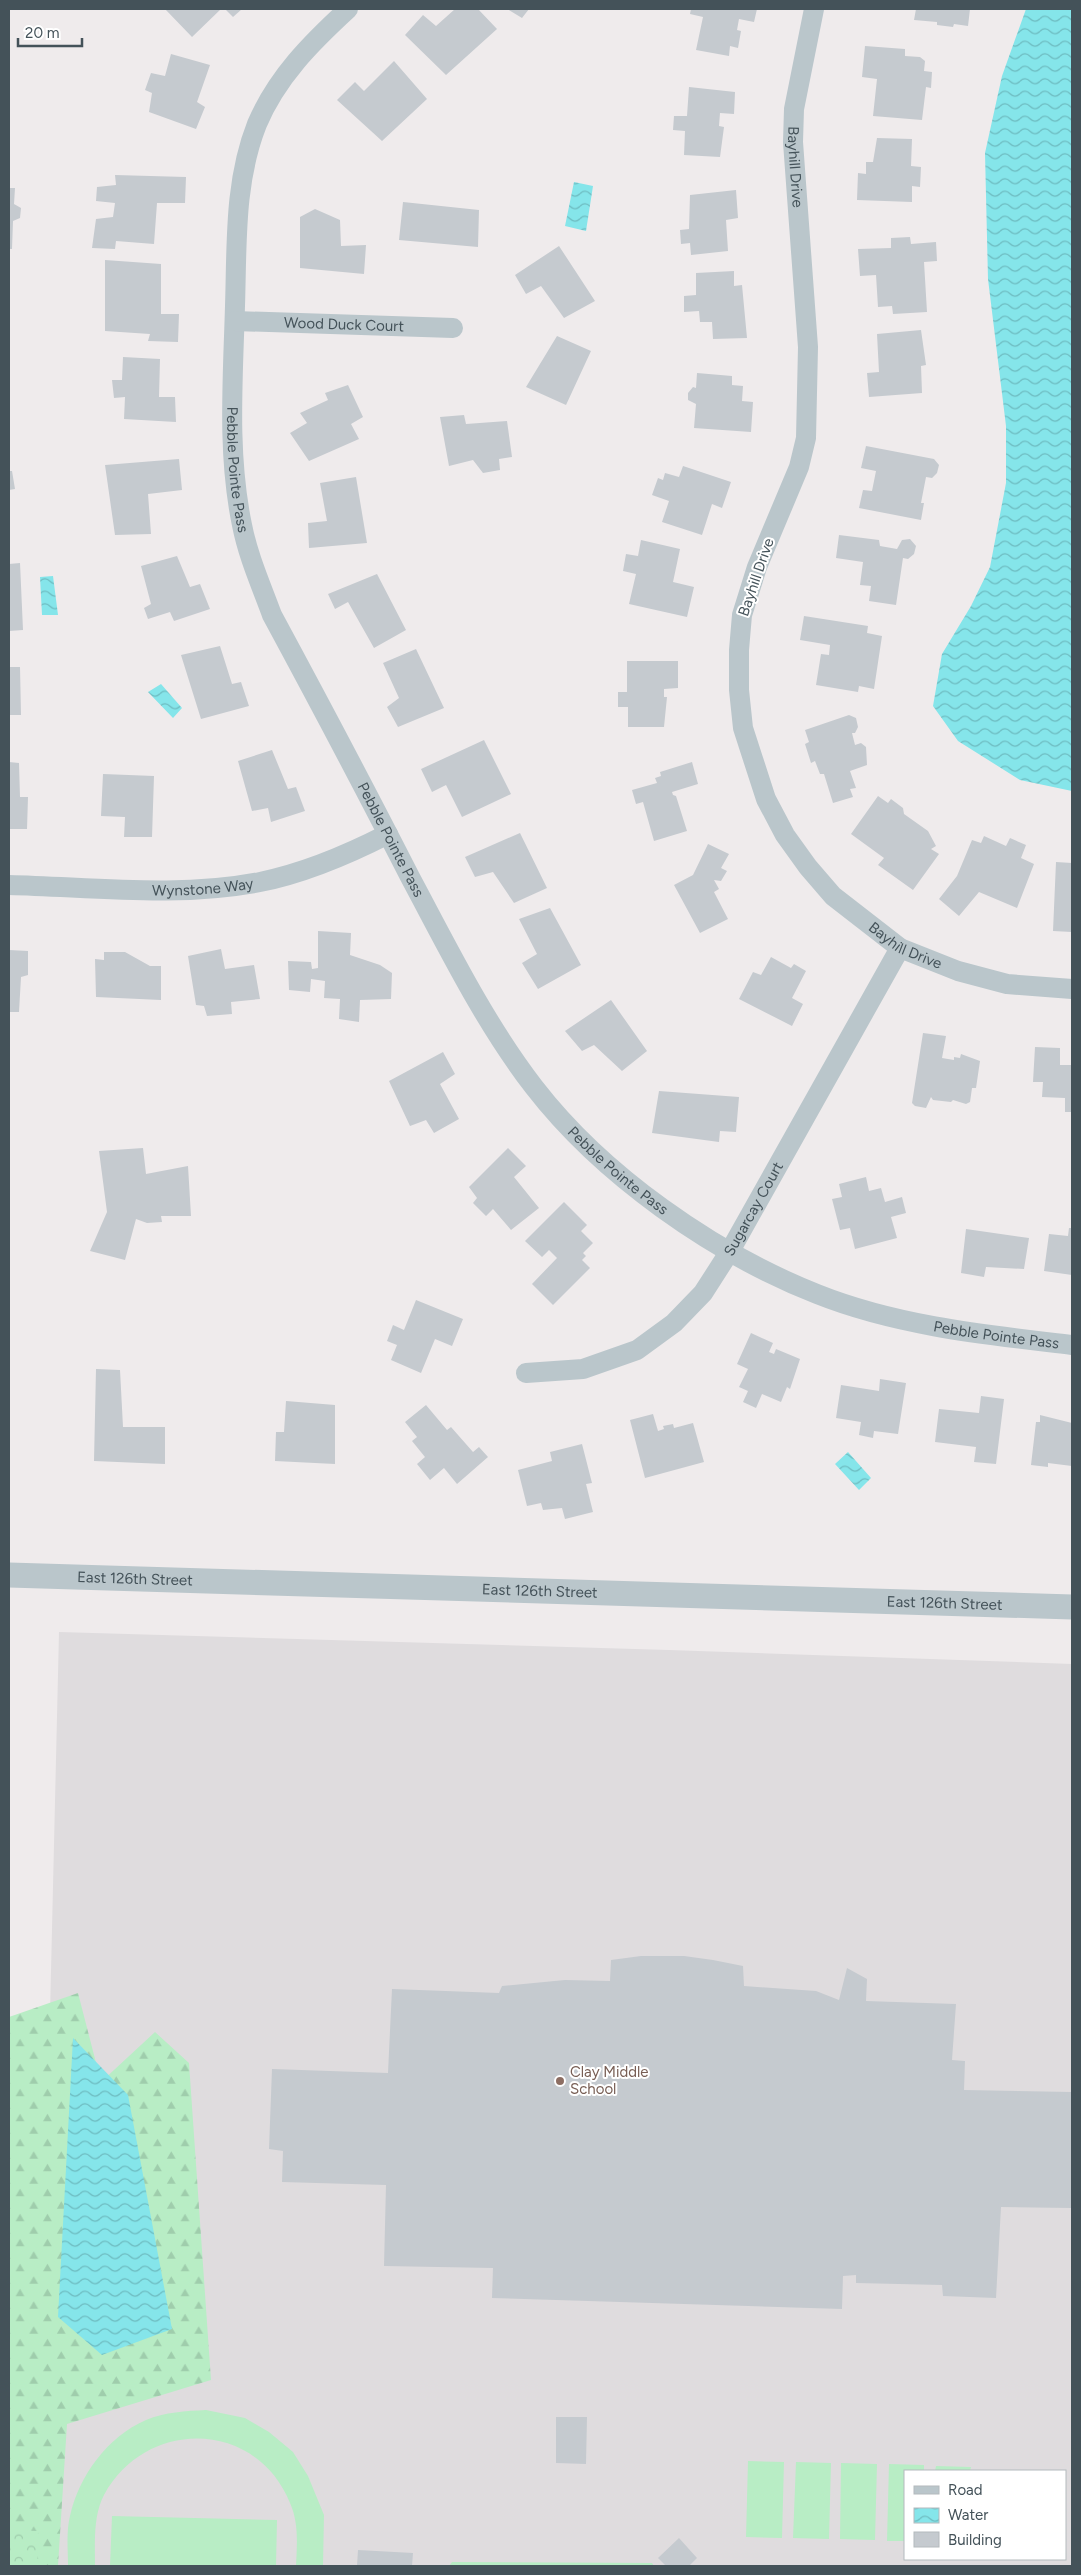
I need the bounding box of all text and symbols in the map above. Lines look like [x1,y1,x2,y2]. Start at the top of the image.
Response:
scale bar [18,15,81,47]
text: 20 m [25,24,59,42]
street label: Bayhill Drive [784,126,807,208]
street label: Wood Duck Court [284,314,405,335]
street label: Pebble Pointe Pass [223,407,252,534]
street label: Bayhill Drive [734,536,778,618]
street label: Pebble Pointe Pass [354,779,428,900]
street label: Wynstone Way [152,874,255,900]
street label: Bayhill Drive [865,918,945,973]
street label: Pebble Pointe Pass [564,1123,672,1219]
street label: Sugarcay Court [720,1158,787,1259]
street label: Pebble Pointe Pass [932,1317,1060,1352]
street label: East 126th Street [77,1568,193,1590]
street label: East 126th Street [482,1580,598,1602]
street label: East 126th Street [886,1592,1003,1614]
place label: Clay Middle School [570,2063,649,2098]
marker: Clay Middle School [554,2075,566,2087]
legend [904,2470,1066,2560]
text: Road [948,2481,983,2499]
text: Water [948,2506,988,2524]
text: Building [948,2531,1002,2549]

